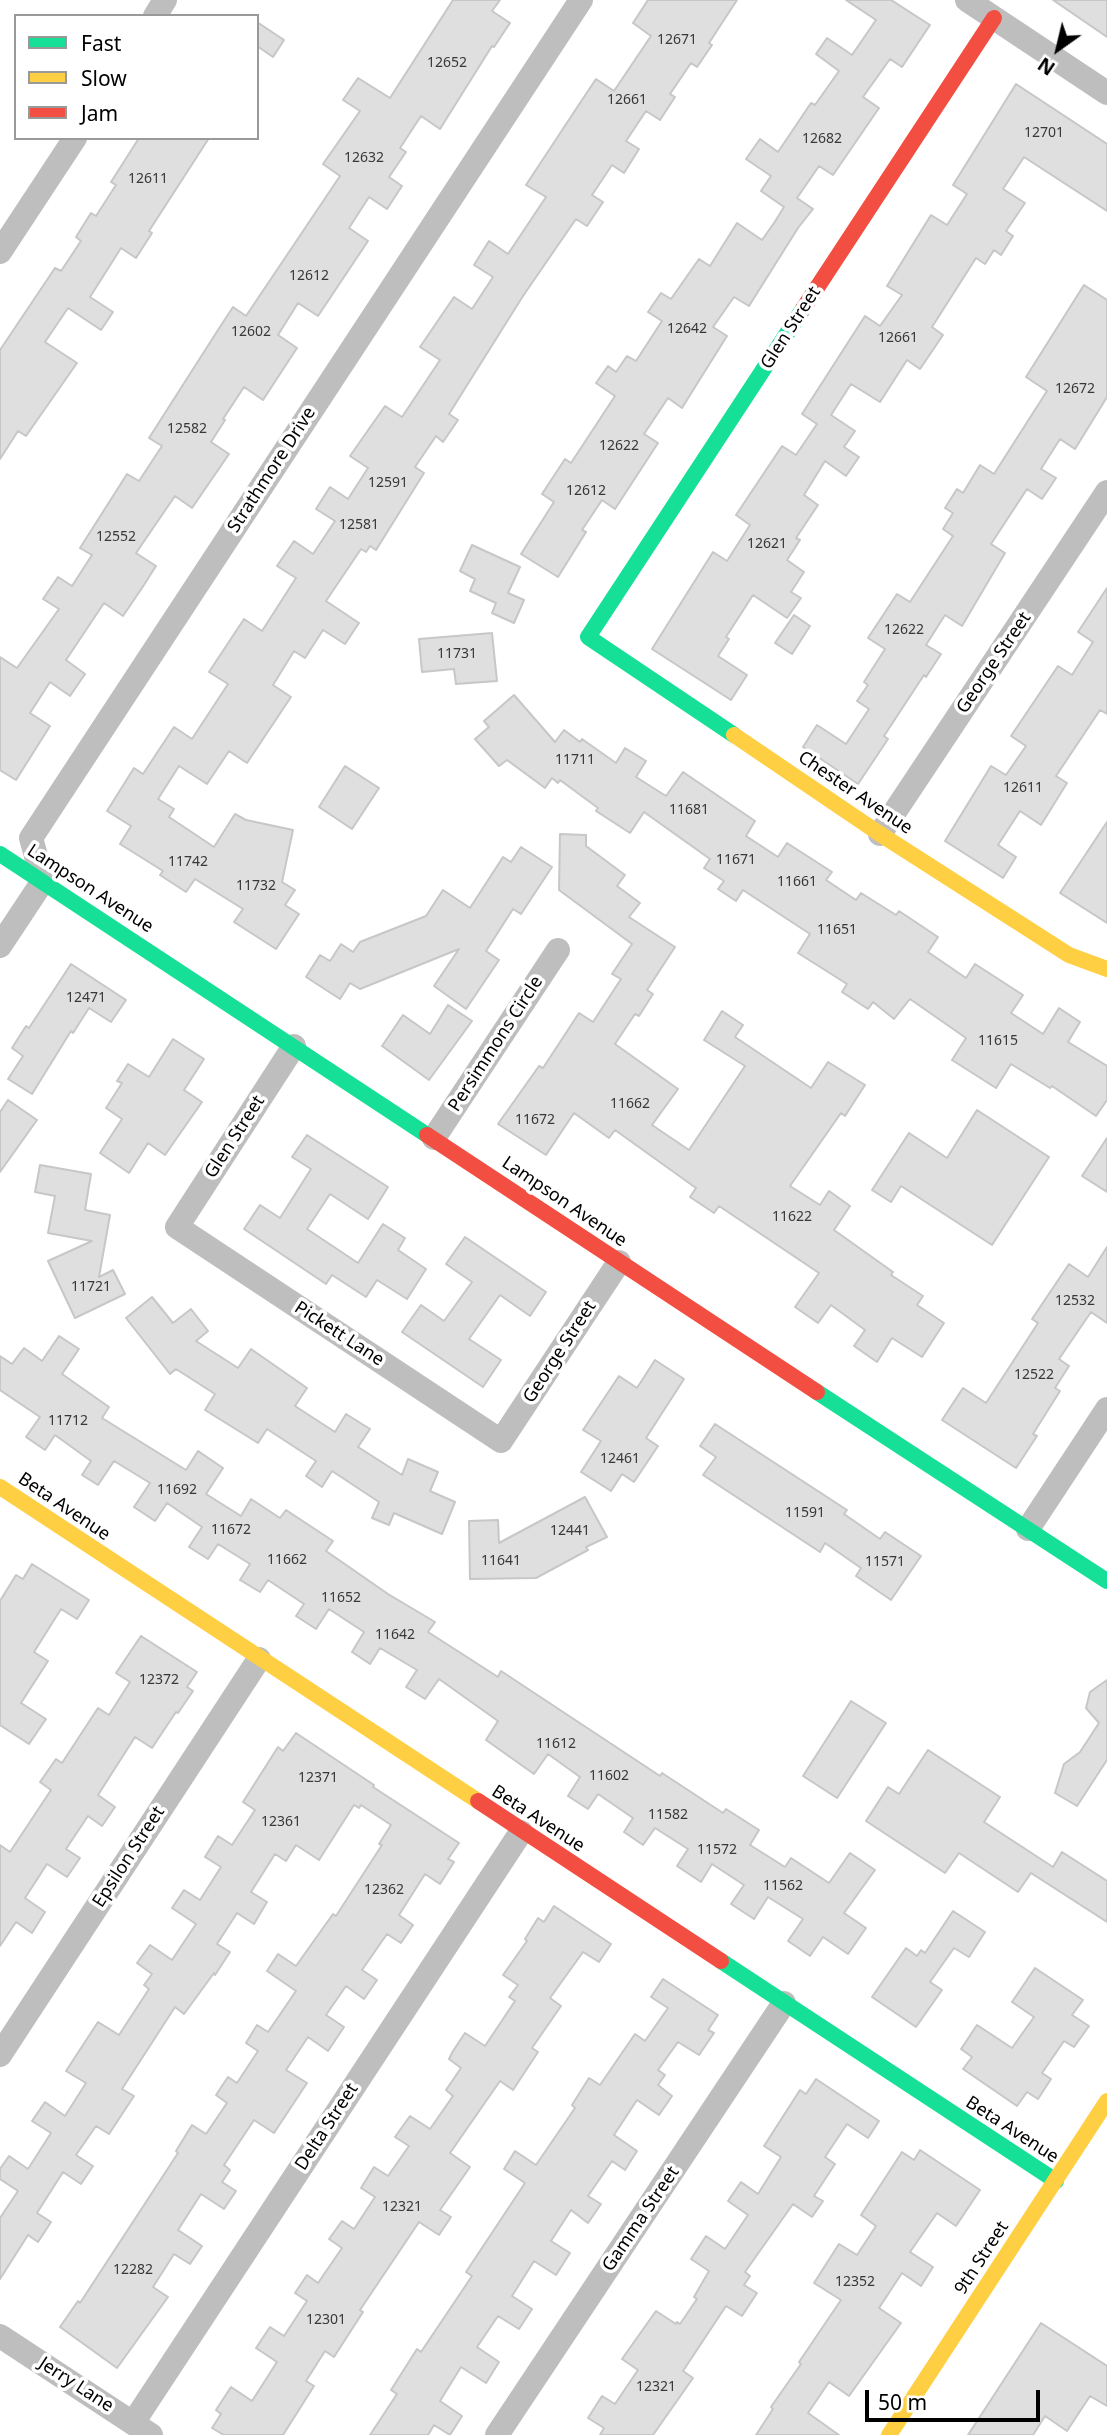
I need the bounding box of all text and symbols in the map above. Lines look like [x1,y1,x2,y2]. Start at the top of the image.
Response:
legend [14,14,259,140]
north arrow [1023,14,1093,84]
text: Fast [81,29,121,57]
house number: 12671 [657,32,697,48]
text: N [1033,51,1060,82]
house number: 12652 [427,55,467,71]
text: Slow [81,64,127,92]
house number: 12661 [607,92,647,108]
text: Jam [81,99,118,127]
house number: 12701 [1024,125,1064,141]
house number: 12682 [802,131,842,147]
house number: 12632 [344,150,384,166]
house number: 12611 [128,171,168,187]
house number: 12612 [289,268,329,284]
street label: Glen Street [756,283,826,373]
house number: 12642 [667,321,707,337]
house number: 12602 [231,324,271,340]
house number: 12661 [878,330,918,346]
house number: 12672 [1055,381,1095,397]
street label: Strathmore Drive [223,403,321,537]
house number: 12582 [167,421,207,437]
house number: 12622 [599,438,639,454]
house number: 12591 [368,475,408,491]
house number: 12612 [566,483,606,499]
house number: 12581 [339,517,379,533]
house number: 12552 [96,529,136,545]
house number: 12621 [747,536,787,552]
street label: George Street [952,608,1036,718]
house number: 12622 [884,622,924,638]
house number: 11731 [437,646,477,662]
street label: Chester Avenue [794,747,916,839]
house number: 11711 [555,752,595,768]
house number: 12611 [1003,780,1043,796]
house number: 11681 [669,802,709,818]
street label: Lampson Avenue [23,840,157,938]
house number: 11671 [716,852,756,868]
house number: 11742 [168,854,208,870]
house number: 11661 [777,874,817,890]
house number: 11732 [236,878,276,894]
house number: 11651 [817,922,857,938]
street label: Persimmons Circle [444,972,548,1116]
house number: 12471 [66,990,106,1006]
house number: 11615 [978,1033,1018,1049]
street label: Glen Street [200,1092,270,1182]
house number: 11662 [610,1096,650,1112]
house number: 11672 [515,1112,555,1128]
street label: Lampson Avenue [497,1152,631,1252]
house number: 11622 [772,1209,812,1225]
house number: 11721 [71,1279,111,1295]
house number: 12532 [1055,1293,1095,1309]
street label: Pickett Lane [290,1297,388,1371]
street label: George Street [519,1297,601,1407]
house number: 12522 [1014,1367,1054,1383]
house number: 11712 [48,1413,88,1429]
house number: 12461 [600,1451,640,1467]
street label: Beta Avenue [14,1468,114,1546]
house number: 11692 [157,1482,197,1498]
house number: 11591 [785,1505,825,1521]
house number: 11672 [211,1522,251,1538]
house number: 12441 [550,1523,590,1539]
house number: 11662 [267,1552,307,1568]
house number: 11641 [481,1553,521,1569]
house number: 11571 [865,1554,905,1570]
house number: 11652 [321,1590,361,1606]
house number: 11642 [375,1627,415,1643]
house number: 12372 [139,1672,179,1688]
house number: 11612 [536,1736,576,1752]
house number: 11602 [589,1768,629,1784]
house number: 12371 [298,1770,338,1786]
street label: Beta Avenue [488,1781,588,1857]
street label: Epsilon Street [88,1803,170,1911]
house number: 11582 [648,1807,688,1823]
house number: 12361 [261,1814,301,1830]
house number: 11572 [697,1842,737,1858]
house number: 11562 [763,1878,803,1894]
house number: 12362 [364,1882,404,1898]
street label: Delta Street [291,2079,363,2175]
street label: Beta Avenue [962,2092,1062,2168]
street label: Gamma Street [598,2162,684,2276]
house number: 12321 [382,2199,422,2215]
street label: 9th Street [950,2217,1014,2299]
house number: 12282 [113,2262,153,2278]
house number: 12352 [835,2274,875,2290]
house number: 12301 [306,2312,346,2328]
street label: Jerry Lane [35,2353,117,2417]
scale bar [869,2376,1044,2420]
house number: 12321 [636,2379,676,2395]
text: 50 m [878,2388,927,2416]

